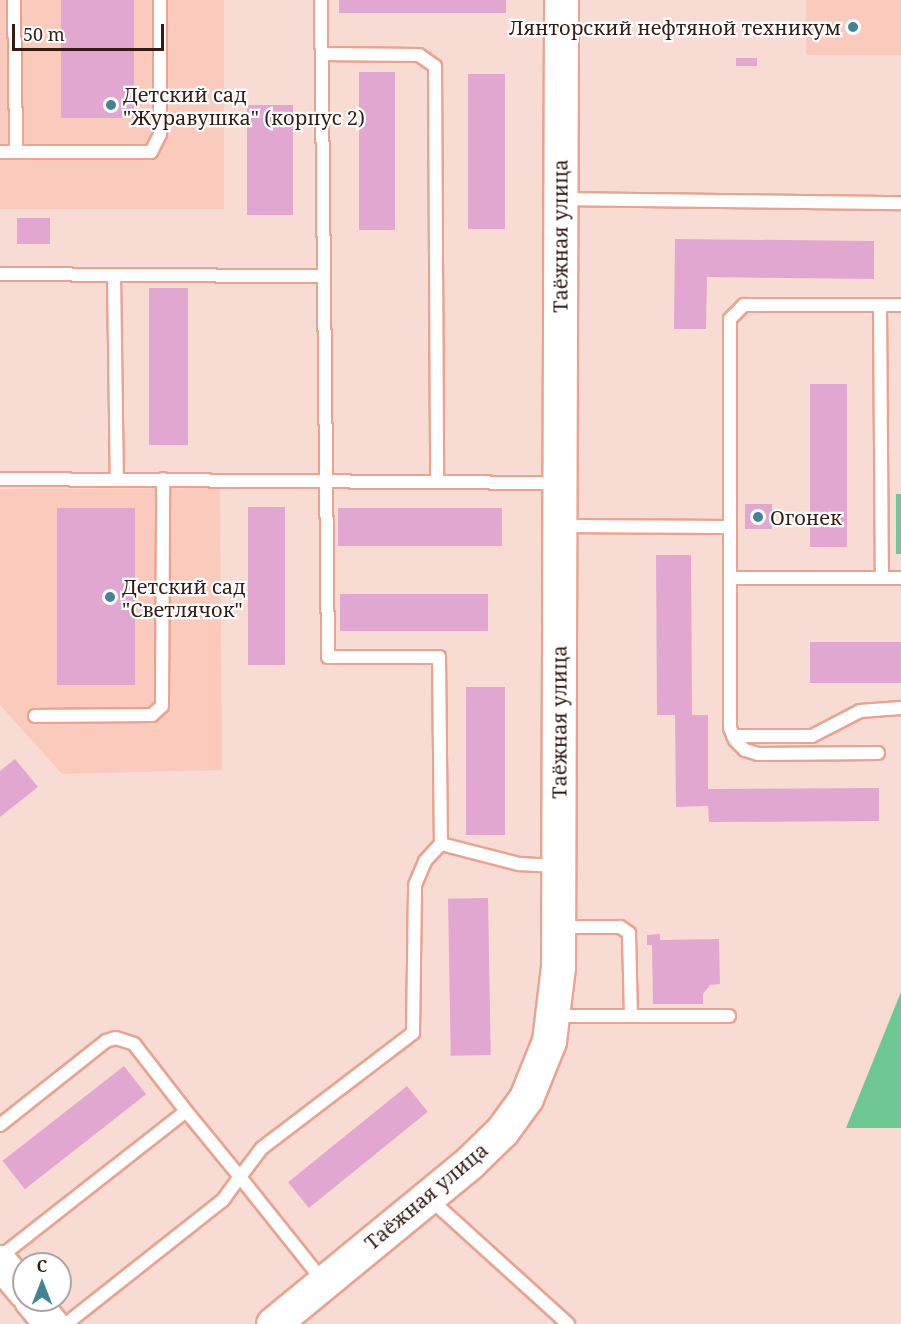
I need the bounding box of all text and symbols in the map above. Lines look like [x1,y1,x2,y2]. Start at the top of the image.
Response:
scale bar [15,12,166,50]
place label: Лянторский нефтяной техникум [509,15,841,39]
marker: Лянторский нефтяной техникум [846,20,860,34]
text: 50 m [23,22,65,46]
place label: Детский сад "Журавушка" (корпус 2) [123,82,365,129]
marker: Детский сад "Журавушка" (корпус 2) [104,98,118,112]
street label: Таёжная улица [548,159,572,313]
place label: Огонек [770,505,842,529]
marker: Огонек [751,510,765,524]
place label: Детский сад "Светлячок" [122,574,246,621]
marker: Детский сад "Светлячок" [103,590,117,604]
street label: Таёжная улица [547,645,571,799]
street label: Таёжная улица [359,1137,493,1255]
north arrow [12,1252,72,1312]
text: С [37,1255,47,1277]

